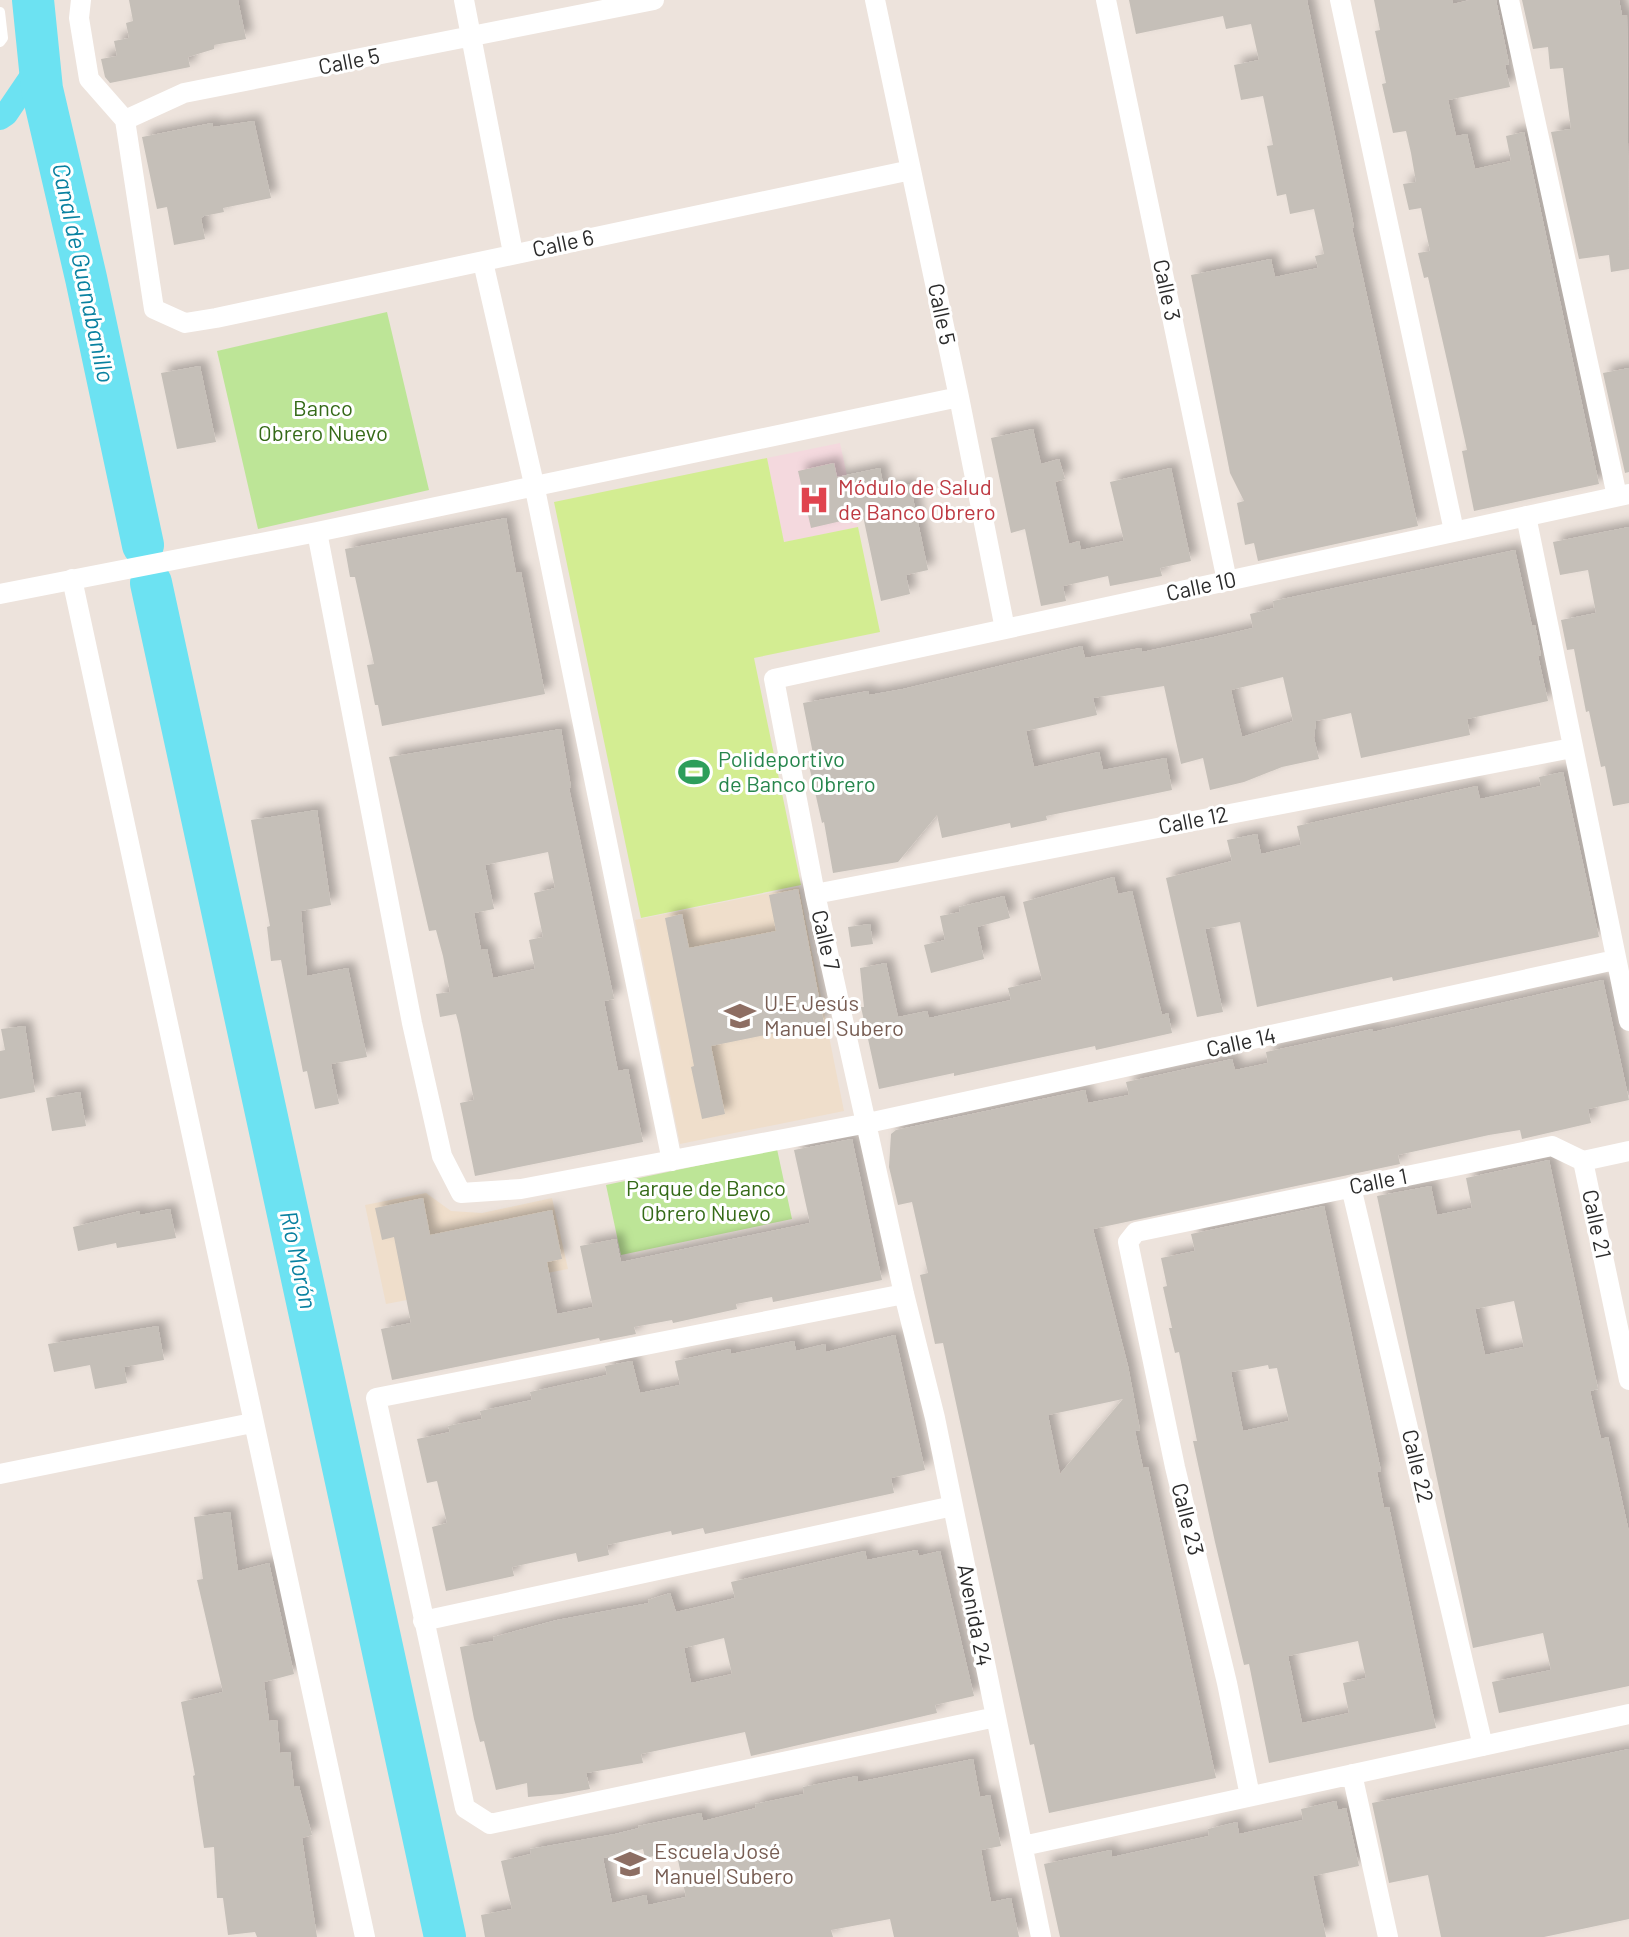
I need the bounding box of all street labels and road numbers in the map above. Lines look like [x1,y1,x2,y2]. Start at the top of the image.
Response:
street label: Calle 5 [316,41,382,79]
street label: Calle 6 [530,223,596,261]
street label: Calle 3 [1149,257,1187,323]
street label: Calle 5 [924,281,962,347]
street label: Calle 10 [1163,565,1238,605]
street label: Calle 12 [1156,800,1230,838]
street label: Calle 7 [807,907,847,972]
street label: Calle 14 [1204,1021,1278,1061]
street label: Calle 1 [1347,1162,1409,1198]
street label: Calle 21 [1578,1187,1618,1261]
street label: Calle 22 [1398,1427,1440,1505]
street label: Calle 23 [1167,1480,1210,1558]
street label: Avenida 24 [953,1561,999,1668]

